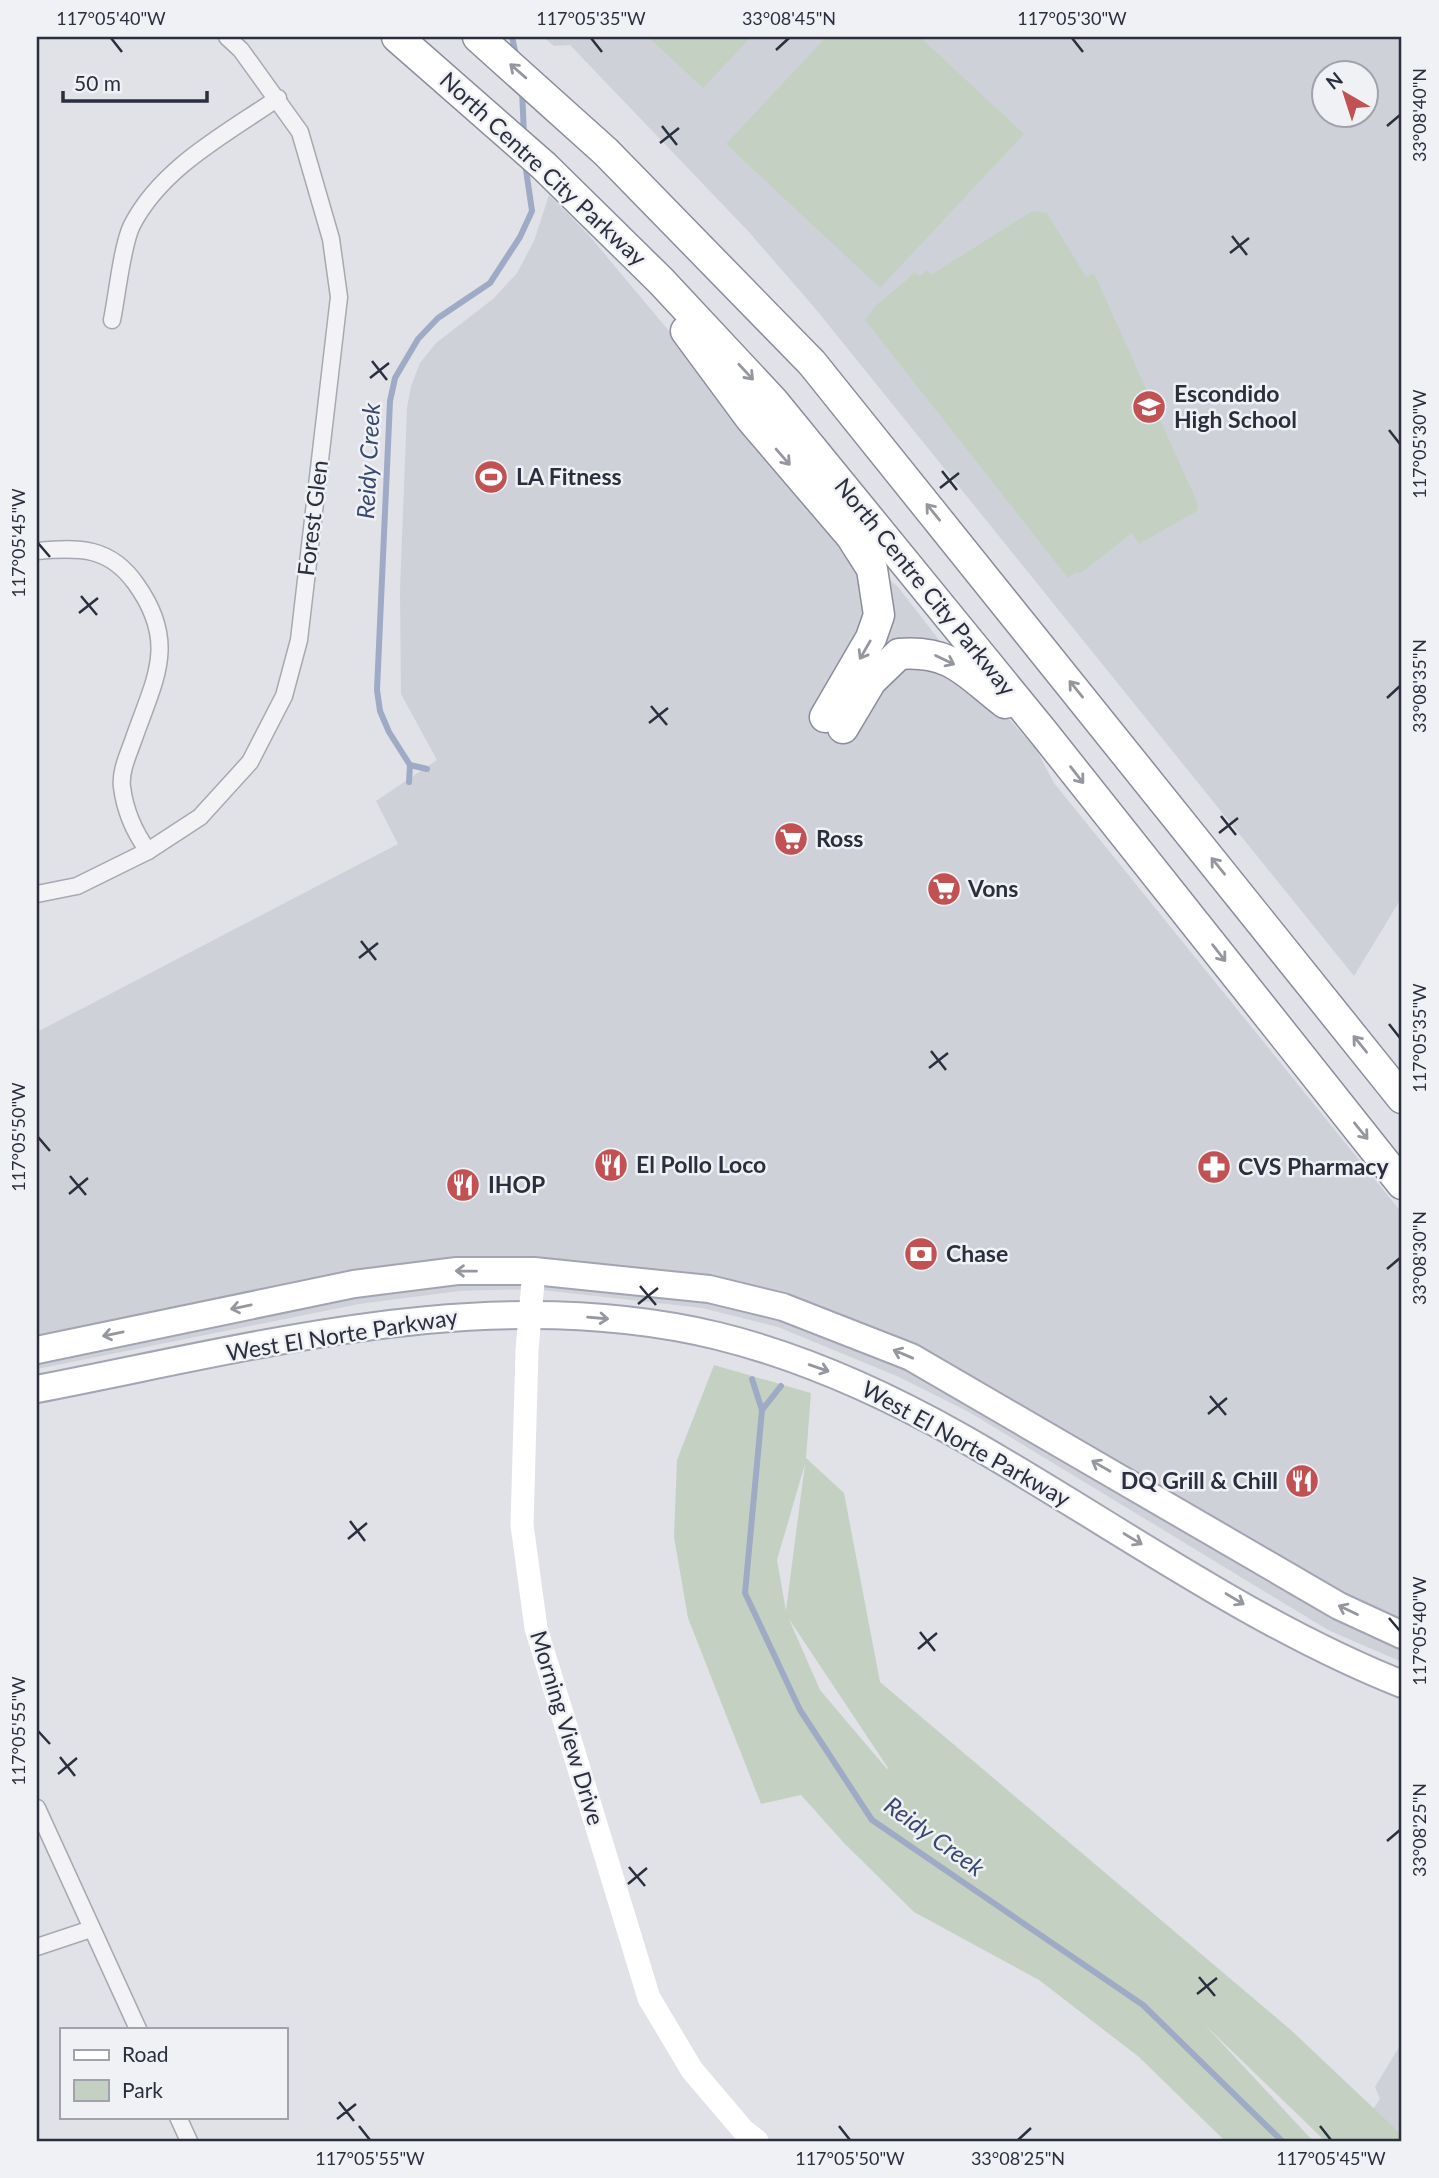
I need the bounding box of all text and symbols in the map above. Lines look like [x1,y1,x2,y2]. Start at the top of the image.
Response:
text: 117°05'40"W [56,7,166,29]
text: 117°05'35"W [536,7,646,29]
text: 33°08'45"N [742,7,836,29]
text: 117°05'30"W [1017,7,1127,29]
scale bar [63,60,206,104]
north arrow [1310,60,1380,130]
one-way arrow [509,63,527,79]
street label: North Centre City Parkway [435,65,653,271]
text: N [1321,67,1347,94]
text: 33°08'40"N [1408,68,1430,162]
text: 50 m [74,70,121,95]
one-way arrow [738,363,755,380]
place label: Escondido High School [1174,379,1297,433]
school or university icon: Escondido High School [1130,388,1168,426]
text: 117°05'30"W [1408,389,1430,499]
water label: Reidy Creek [350,401,385,520]
one-way arrow [775,447,791,465]
street label: Forest Glen [291,458,333,577]
sports icon: LA Fitness [472,458,510,496]
place label: LA Fitness [516,462,622,490]
street label: North Centre City Parkway [829,472,1022,701]
text: 117°05'45"W [7,488,29,598]
one-way arrow [925,503,940,521]
one-way arrow [858,639,872,659]
text: 33°08'35"N [1408,639,1430,733]
one-way arrow [934,653,955,667]
one-way arrow [1068,680,1083,698]
one-way arrow [1070,766,1085,784]
supermarket icon: Ross [772,820,810,858]
place label: Ross [816,824,863,852]
one-way arrow [1210,858,1225,876]
supermarket icon: Vons [925,870,963,908]
place label: Vons [967,874,1018,902]
one-way arrow [1211,944,1227,962]
text: 117°05'35"W [1408,983,1430,1093]
one-way arrow [1352,1036,1367,1054]
text: 117°05'50"W [7,1082,29,1192]
one-way arrow [1353,1122,1368,1140]
restaurant icon: El Pollo Loco [592,1146,630,1184]
pharmacy icon: CVS Pharmacy [1195,1148,1233,1186]
place label: El Pollo Loco [636,1150,766,1178]
place label: CVS Pharmacy [1238,1152,1389,1180]
restaurant icon: IHOP [444,1166,482,1204]
place label: IHOP [488,1170,545,1198]
text: 33°08'30"N [1408,1211,1430,1305]
bank icon: Chase [902,1235,940,1273]
place label: Chase [946,1239,1008,1267]
one-way arrow [454,1264,477,1278]
one-way arrow [230,1300,253,1314]
street label: West El Norte Parkway [224,1302,460,1366]
one-way arrow [586,1312,608,1325]
one-way arrow [102,1327,125,1341]
one-way arrow [893,1347,914,1360]
one-way arrow [807,1363,829,1375]
street label: West El Norte Parkway [857,1374,1076,1512]
one-way arrow [1091,1459,1111,1473]
restaurant icon: DQ Grill & Chill [1283,1462,1321,1500]
place label: DQ Grill & Chill [1121,1466,1278,1494]
one-way arrow [1122,1532,1142,1546]
text: 117°05'40"W [1408,1576,1430,1686]
one-way arrow [1225,1593,1245,1607]
one-way arrow [1338,1603,1359,1616]
street label: Morning View Drive [525,1627,611,1828]
text: 117°05'55"W [7,1676,29,1786]
text: 33°08'25"N [1408,1783,1430,1877]
water label: Reidy Creek [879,1790,991,1882]
legend [60,2028,287,2118]
text: Road [122,2041,169,2066]
text: Park [122,2077,163,2102]
text: 117°05'55"W [315,2147,425,2169]
text: 117°05'50"W [795,2147,905,2169]
text: 33°08'25"N [971,2147,1065,2169]
text: 117°05'45"W [1276,2147,1386,2169]

